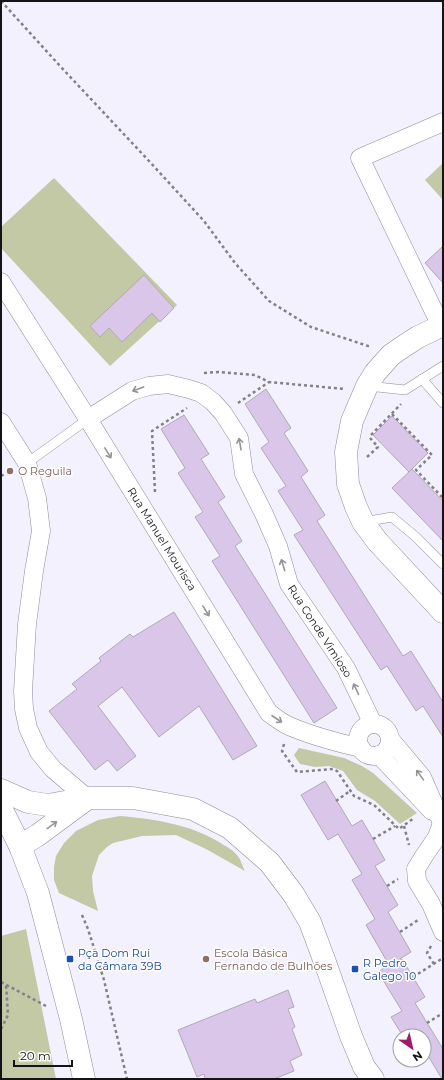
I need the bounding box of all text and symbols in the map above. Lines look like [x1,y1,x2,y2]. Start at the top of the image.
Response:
one-way arrow [133,386,145,394]
one-way arrow [236,438,244,451]
one-way arrow [105,447,113,459]
place label: O Reguila [18,464,72,478]
marker: O Reguila [5,466,15,476]
street label: Rua Manuel Mourisca [124,485,200,593]
one-way arrow [279,559,287,571]
street label: Rua Conde Vimioso [285,582,355,680]
one-way arrow [202,605,210,617]
one-way arrow [352,683,359,695]
one-way arrow [271,715,283,723]
one-way arrow [416,770,424,781]
one-way arrow [47,820,58,829]
place label: Pça Dom Rui da Câmara 39B [78,946,162,973]
place label: Escola Básica Fernando de Bulhões [214,946,333,973]
marker: Pça Dom Rui da Câmara 39B [65,954,75,964]
marker: Escola Básica Fernando de Bulhões [201,954,211,964]
place label: R Pedro Galego 10 [363,956,416,983]
marker: R Pedro Galego 10 [350,964,360,974]
north arrow [392,1028,432,1068]
scale bar [14,1042,72,1068]
text: 20 m [20,1048,51,1063]
text: N [410,1048,425,1065]

